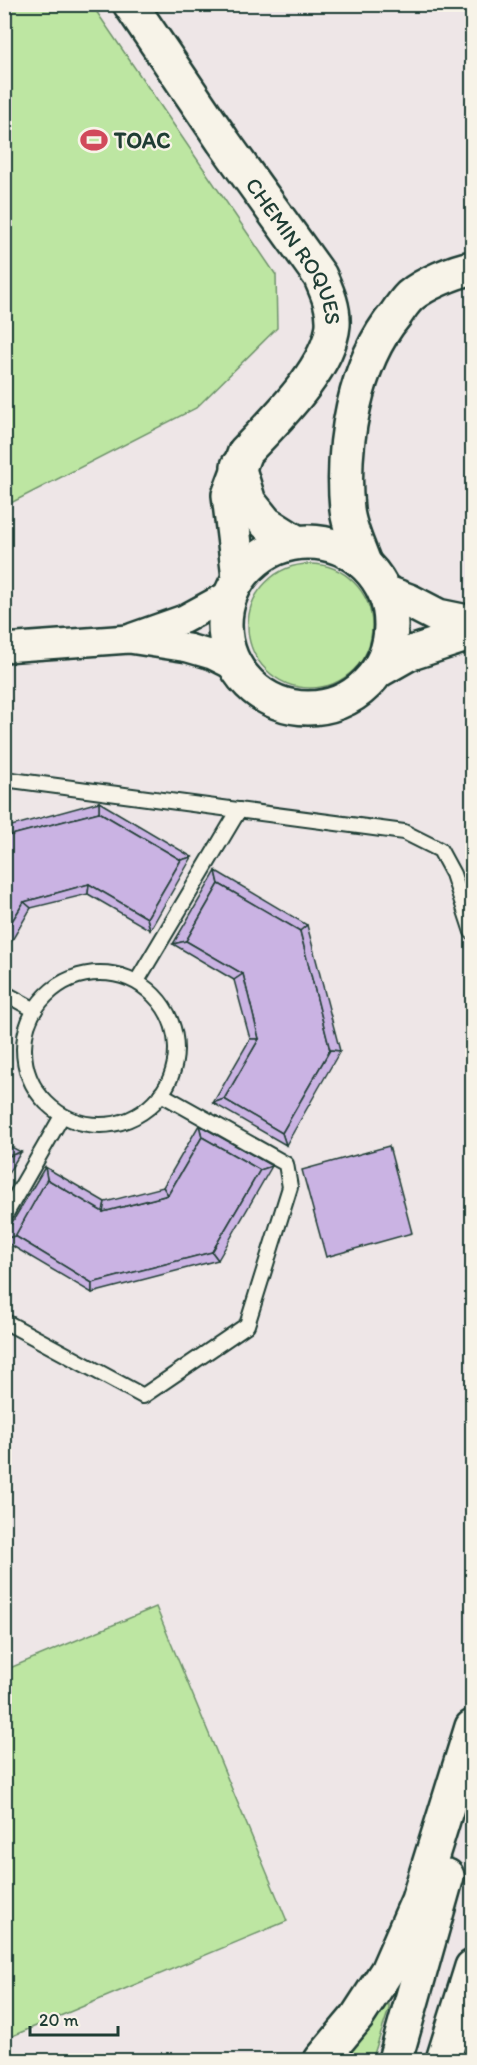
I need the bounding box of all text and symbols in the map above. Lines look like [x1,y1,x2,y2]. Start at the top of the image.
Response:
sports icon: TOAC [79,125,109,155]
place label: TOAC [113,127,170,154]
street label: CHEMIN ROQUES [240,172,347,325]
scale bar [30,1999,118,2037]
text: 20 m [39,2009,79,2031]

